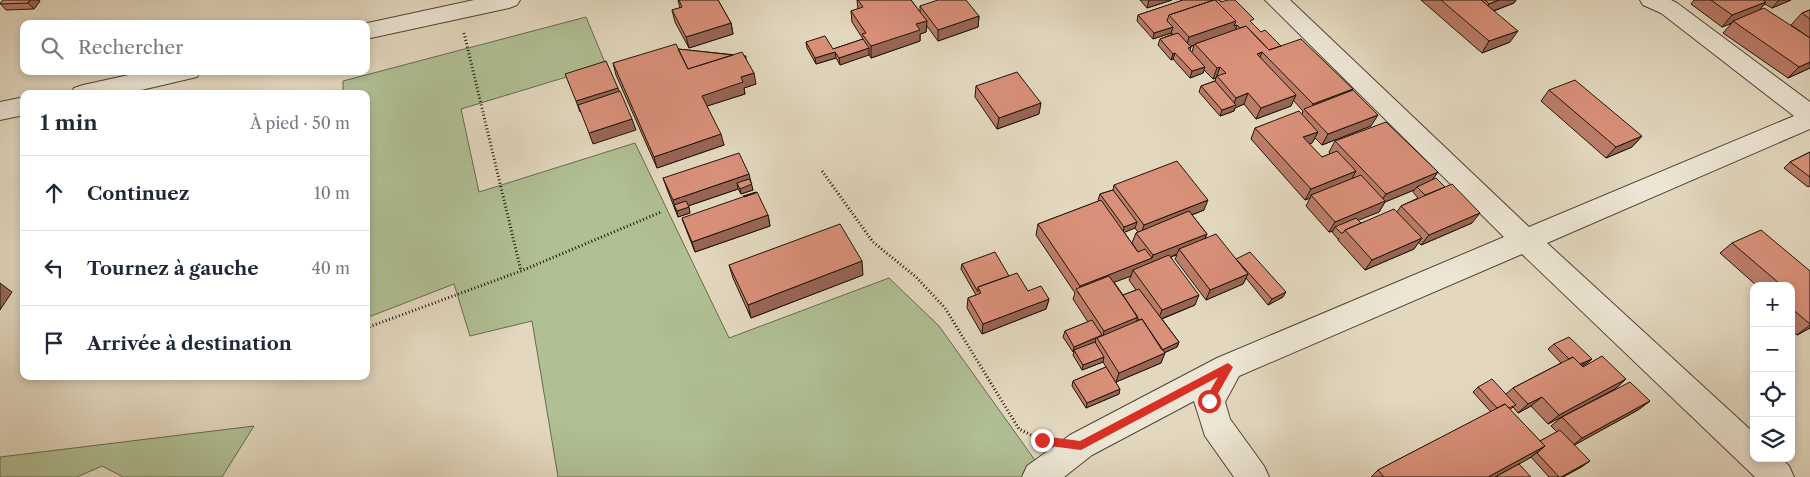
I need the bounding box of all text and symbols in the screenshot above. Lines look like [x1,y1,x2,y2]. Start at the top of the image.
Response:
search box [20,20,370,75]
icon: search [38,34,66,62]
text: Rechercher [78,36,183,59]
text: 1 min [40,110,98,135]
text: À pied · 50 m [250,113,350,133]
icon: ahead [40,179,68,207]
text: Continuez [87,182,189,205]
text: 10 m [314,183,350,203]
icon: left [40,254,68,282]
text: Tournez à gauche [87,257,259,280]
text: 40 m [311,258,350,278]
map controls [1750,282,1795,462]
button: + [1750,282,1795,327]
button: − [1750,327,1795,372]
icon: arrive [40,329,68,357]
text: Arrivée à destination [87,332,292,355]
button: locate [1750,372,1795,417]
route start [1198,390,1221,413]
button: layers [1750,417,1795,462]
route end [1031,429,1054,452]

